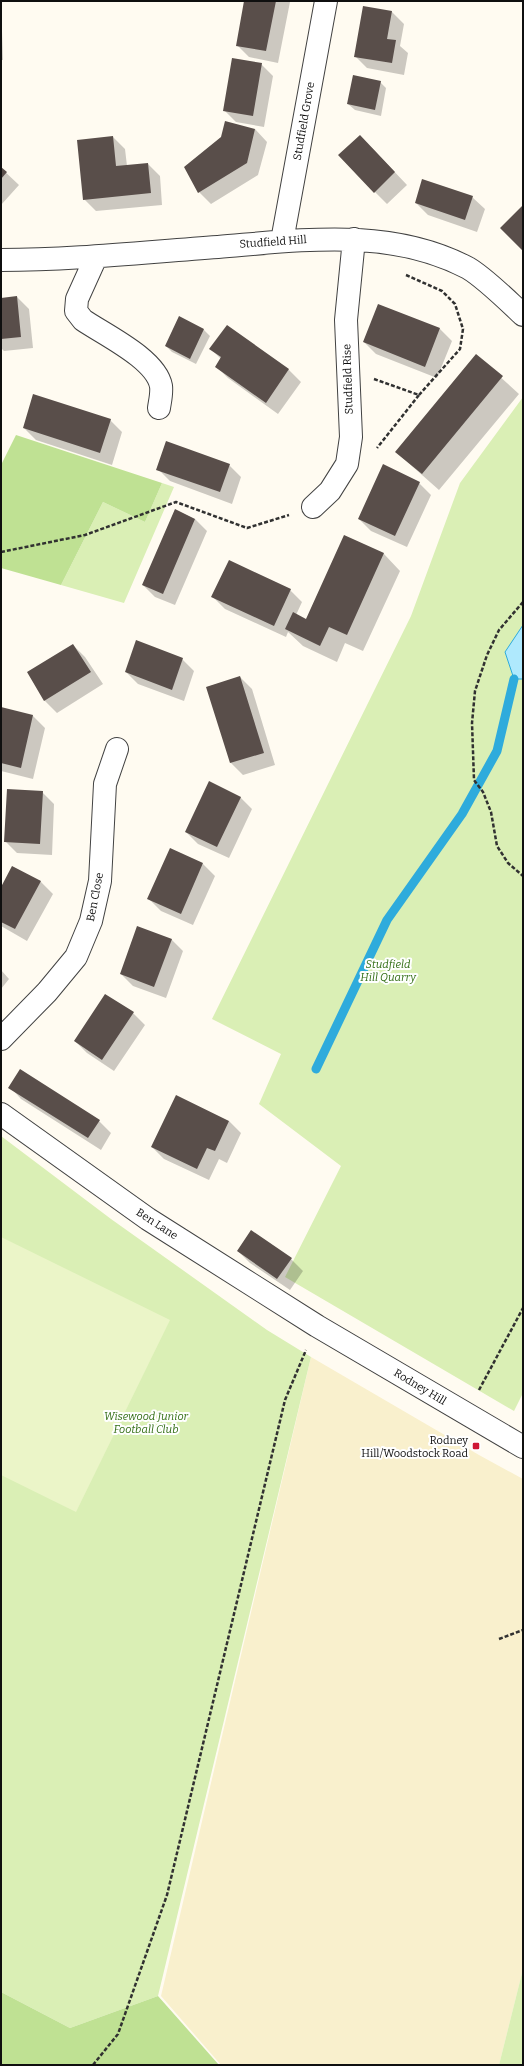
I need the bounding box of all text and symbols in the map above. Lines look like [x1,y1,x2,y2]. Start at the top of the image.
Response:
street label: Studfield Grove [291,81,317,161]
street label: Studfield Hill [239,233,307,251]
street label: Studfield Rise [340,344,356,414]
street label: Ben Close [84,871,106,923]
park label: Studfield Hill Quarry [360,958,417,984]
street label: Ben Lane [134,1206,180,1242]
street label: Rodney Hill [391,1366,449,1408]
park label: Wisewood Junior Football Club [104,1410,188,1436]
place label: Rodney Hill/Woodstock Road [361,1434,468,1460]
marker: Rodney Hill/Woodstock Road [471,1441,481,1451]

